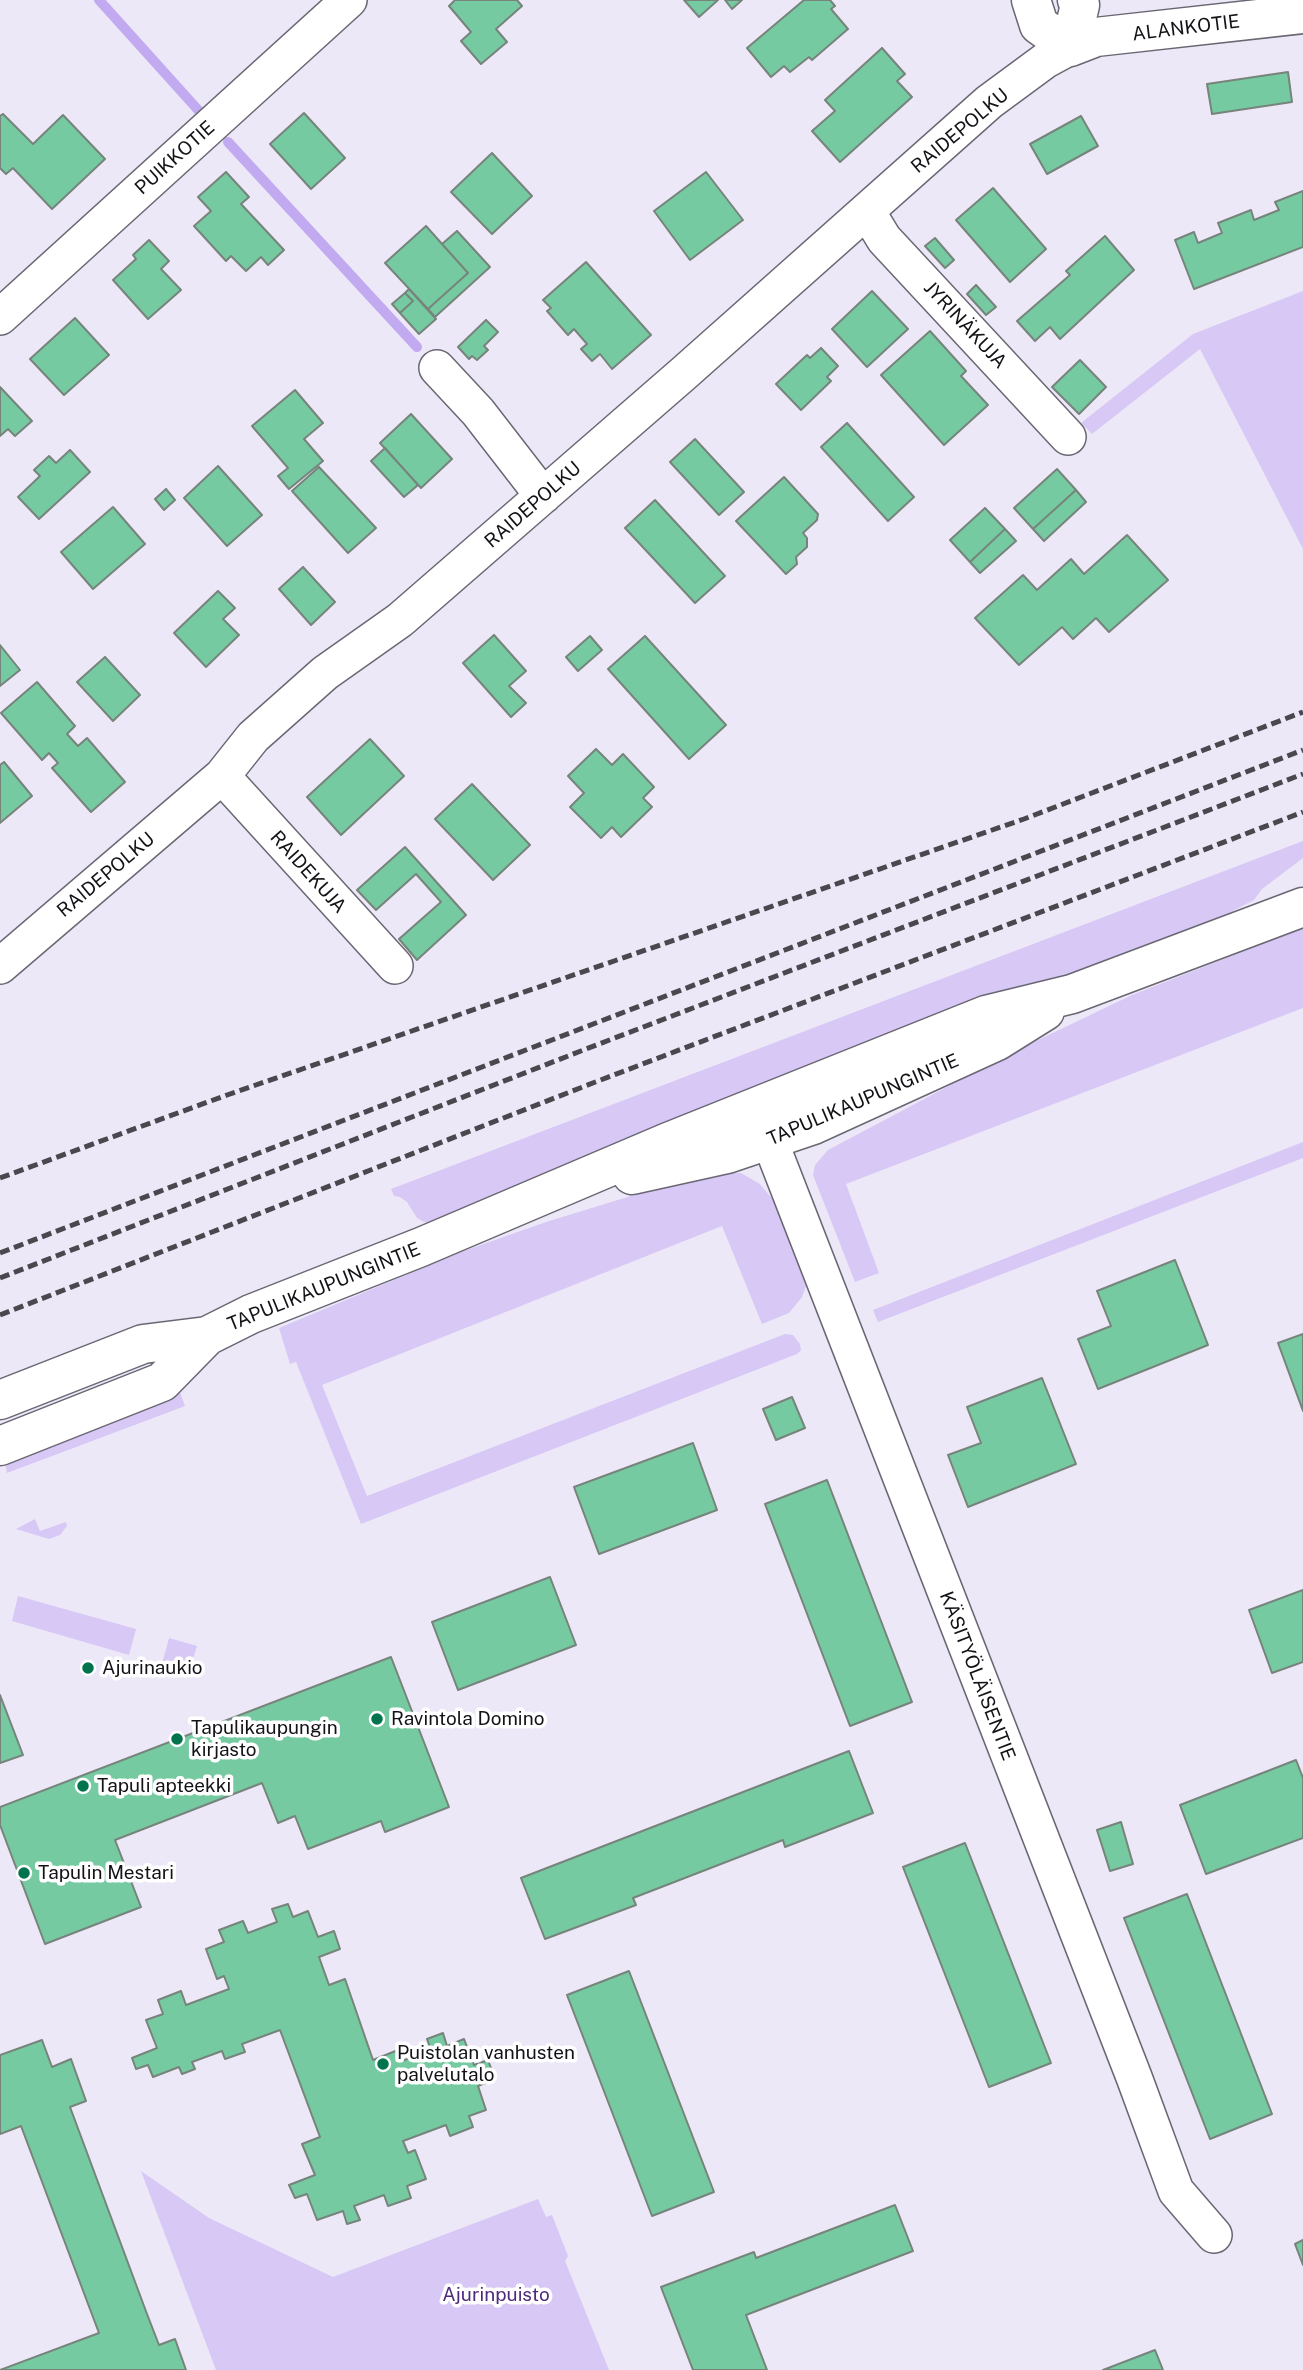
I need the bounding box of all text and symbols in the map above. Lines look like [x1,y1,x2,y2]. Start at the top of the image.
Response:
street label: ALANKOTIE [1131,10,1241,46]
street label: RAIDEPOLKU [907,84,1013,178]
street label: PUIKKOTIE [130,116,220,200]
street label: JYRINÄKUJA [919,277,1011,373]
street label: RAIDEPOLKU [480,457,586,553]
street label: RAIDEKUJA [265,826,351,918]
street label: RAIDEPOLKU [53,828,159,922]
street label: TAPULIKAUPUNGINTIE [764,1049,962,1151]
street label: TAPULIKAUPUNGINTIE [224,1238,424,1336]
street label: KÄSITYÖLÄISENTIE [934,1588,1020,1764]
place label: Ajurinaukio [102,1657,203,1679]
marker: Ajurinaukio [80,1660,96,1676]
place label: Ravintola Domino [391,1708,544,1730]
marker: Ravintola Domino [369,1711,385,1727]
place label: Tapulikaupungin kirjasto [191,1717,338,1761]
marker: Tapulikaupungin kirjasto [169,1731,185,1747]
place label: Tapuli apteekki [97,1775,231,1797]
marker: Tapuli apteekki [75,1778,91,1794]
place label: Tapulin Mestari [38,1862,174,1884]
marker: Tapulin Mestari [16,1865,32,1881]
place label: Puistolan vanhusten palvelutalo [397,2042,575,2086]
marker: Puistolan vanhusten palvelutalo [375,2056,391,2072]
park label: Ajurinpuisto [442,2284,550,2306]

